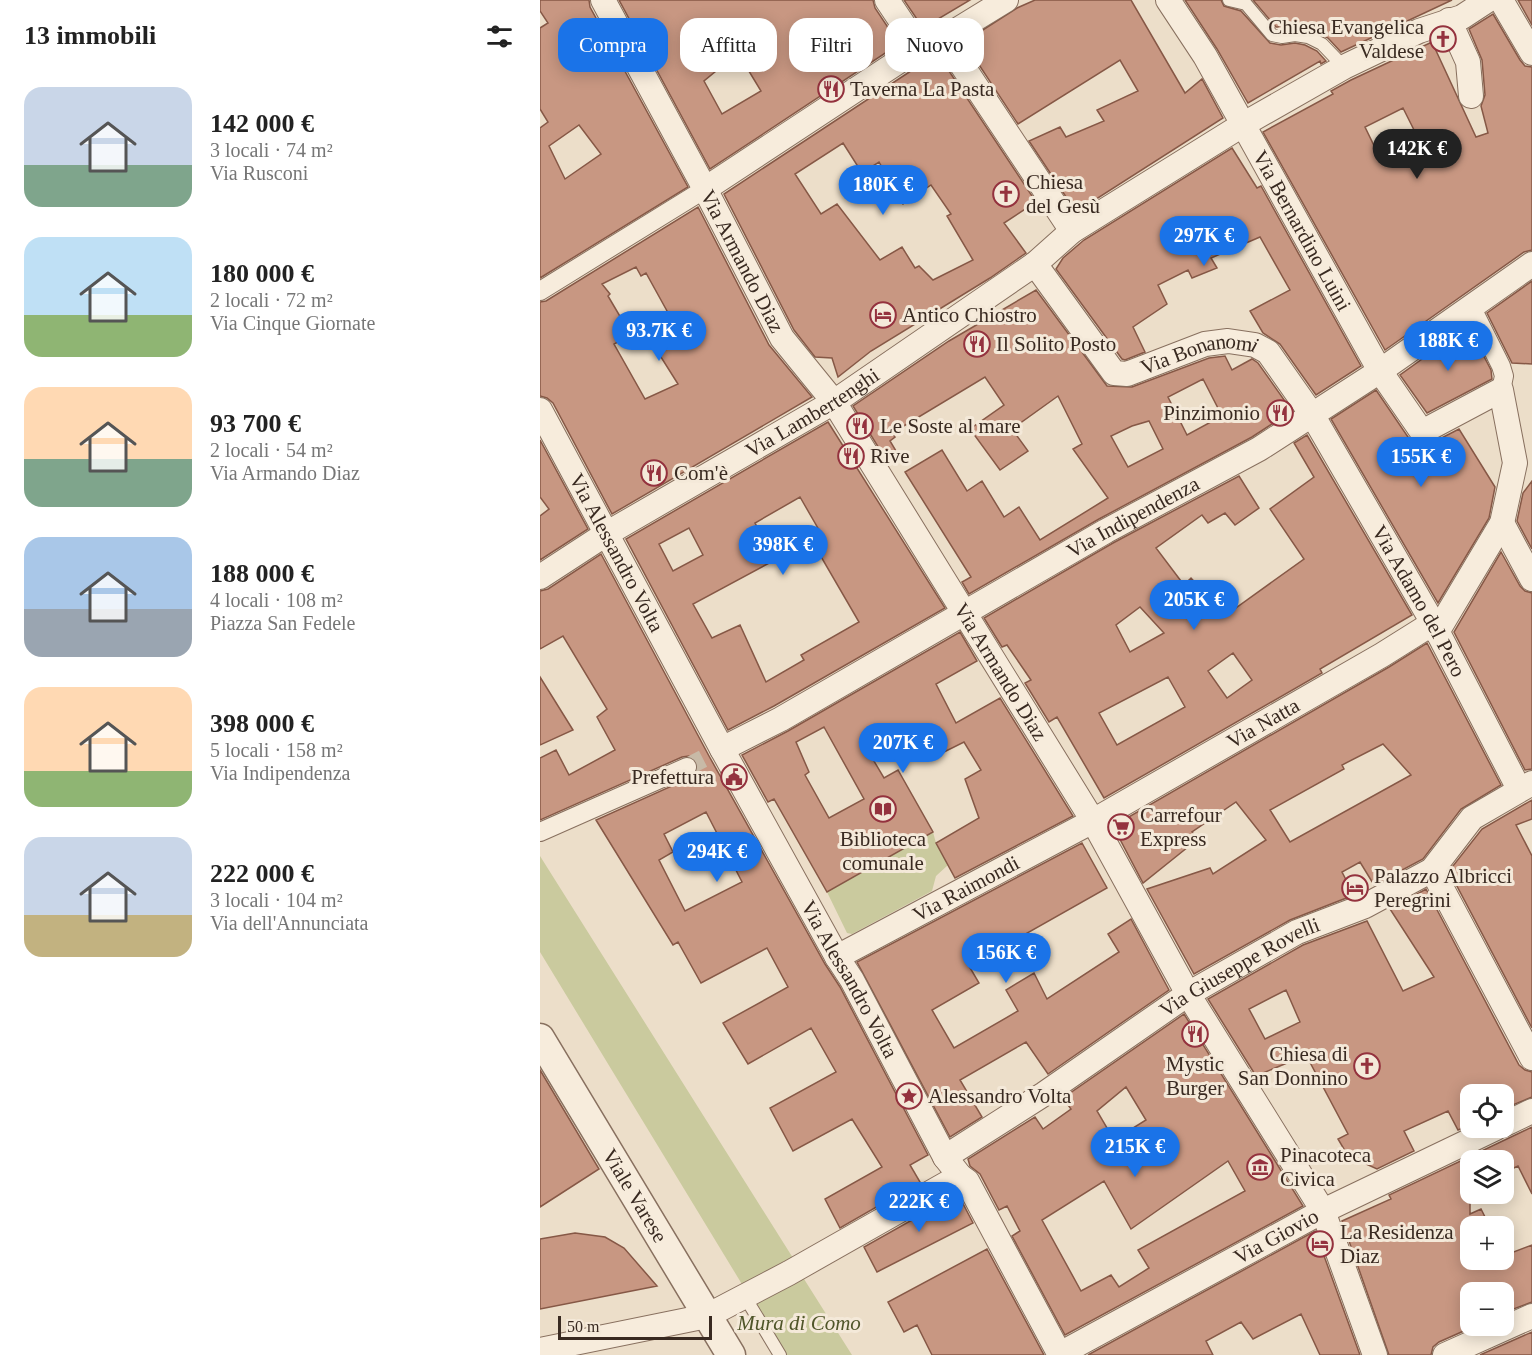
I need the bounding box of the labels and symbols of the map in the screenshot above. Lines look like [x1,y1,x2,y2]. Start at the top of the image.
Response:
place label: Chiesa Evangelica Valdese [1268,15,1425,63]
church icon: Chiesa Evangelica Valdese [1428,24,1458,54]
restaurant icon: Taverna La Pasta [816,74,846,104]
place label: Taverna La Pasta [850,77,995,101]
pin: 142K € [1368,129,1466,180]
street label: Via Bernardino Luini [1248,146,1356,315]
pin: 180K € [834,165,932,216]
place label: Chiesa del Gesù [1026,170,1101,218]
church icon: Chiesa del Gesù [991,179,1021,209]
street label: Via Armando Diaz [695,186,789,337]
pin: 297K € [1155,216,1253,267]
hotel icon: Antico Chiostro [868,300,898,330]
place label: Antico Chiostro [902,303,1037,327]
pin: 93.7K € [604,311,714,362]
pin: 188K € [1399,321,1497,372]
restaurant icon: Il Solito Posto [962,329,992,359]
street label: Via Bonanomi [1137,329,1264,380]
place label: Il Solito Posto [996,332,1116,356]
street label: Via Lambertenghi [741,363,884,463]
restaurant icon: Pinzimonio [1265,398,1295,428]
place label: Pinzimonio [1163,401,1260,425]
restaurant icon: Le Soste al mare [845,411,875,441]
place label: Le Soste al mare [880,414,1021,438]
pin: 155K € [1372,437,1470,488]
restaurant icon: Rive [836,441,866,471]
place label: Rive [870,444,910,468]
restaurant icon: Com'è [639,458,669,488]
place label: Com'è [674,461,728,485]
street label: Via Alessandro Volta [564,469,669,637]
street label: Via Indipendenza [1062,471,1204,563]
street label: Via Adamo del Pero [1367,521,1471,681]
pin: 398K € [734,525,832,576]
pin: 205K € [1145,580,1243,631]
street label: Via Armando Diaz [949,598,1052,745]
street label: Via Natta [1222,693,1304,754]
pin: 207K € [854,723,952,774]
public building icon: Prefettura [719,762,749,792]
place label: Prefettura [631,765,715,789]
library icon: Biblioteca comunale [868,794,898,824]
place label: Carrefour Express [1140,803,1222,851]
supermarket icon: Carrefour Express [1106,812,1136,842]
place label: Biblioteca comunale [840,827,927,875]
pin: 294K € [668,832,766,883]
street label: Via Raimondi [909,850,1023,927]
place label: Palazzo Albricci Peregrini [1374,864,1512,912]
hotel icon: Palazzo Albricci Peregrini [1340,873,1370,903]
street label: Via Alessandro Volta [796,896,903,1063]
street label: Via Giuseppe Rovelli [1155,912,1323,1022]
pin: 156K € [957,933,1055,984]
restaurant icon: Mystic Burger [1180,1019,1210,1049]
place label: Chiesa di San Donnino [1238,1042,1348,1090]
church icon: Chiesa di San Donnino [1352,1051,1382,1081]
place label: Mystic Burger [1166,1052,1224,1100]
place icon: Alessandro Volta [894,1081,924,1111]
place label: Alessandro Volta [928,1084,1072,1108]
pin: 215K € [1086,1127,1184,1178]
place label: Pinacoteca Civica [1280,1143,1372,1191]
street label: Viale Varese [598,1144,672,1247]
museum icon: Pinacoteca Civica [1245,1152,1275,1182]
pin: 222K € [870,1182,968,1233]
street label: Via Giovio [1230,1204,1323,1269]
place label: La Residenza Diaz [1340,1220,1454,1268]
hotel icon: La Residenza Diaz [1305,1229,1335,1259]
park label: Mura di Como [736,1311,861,1335]
scale bar [558,1313,712,1340]

